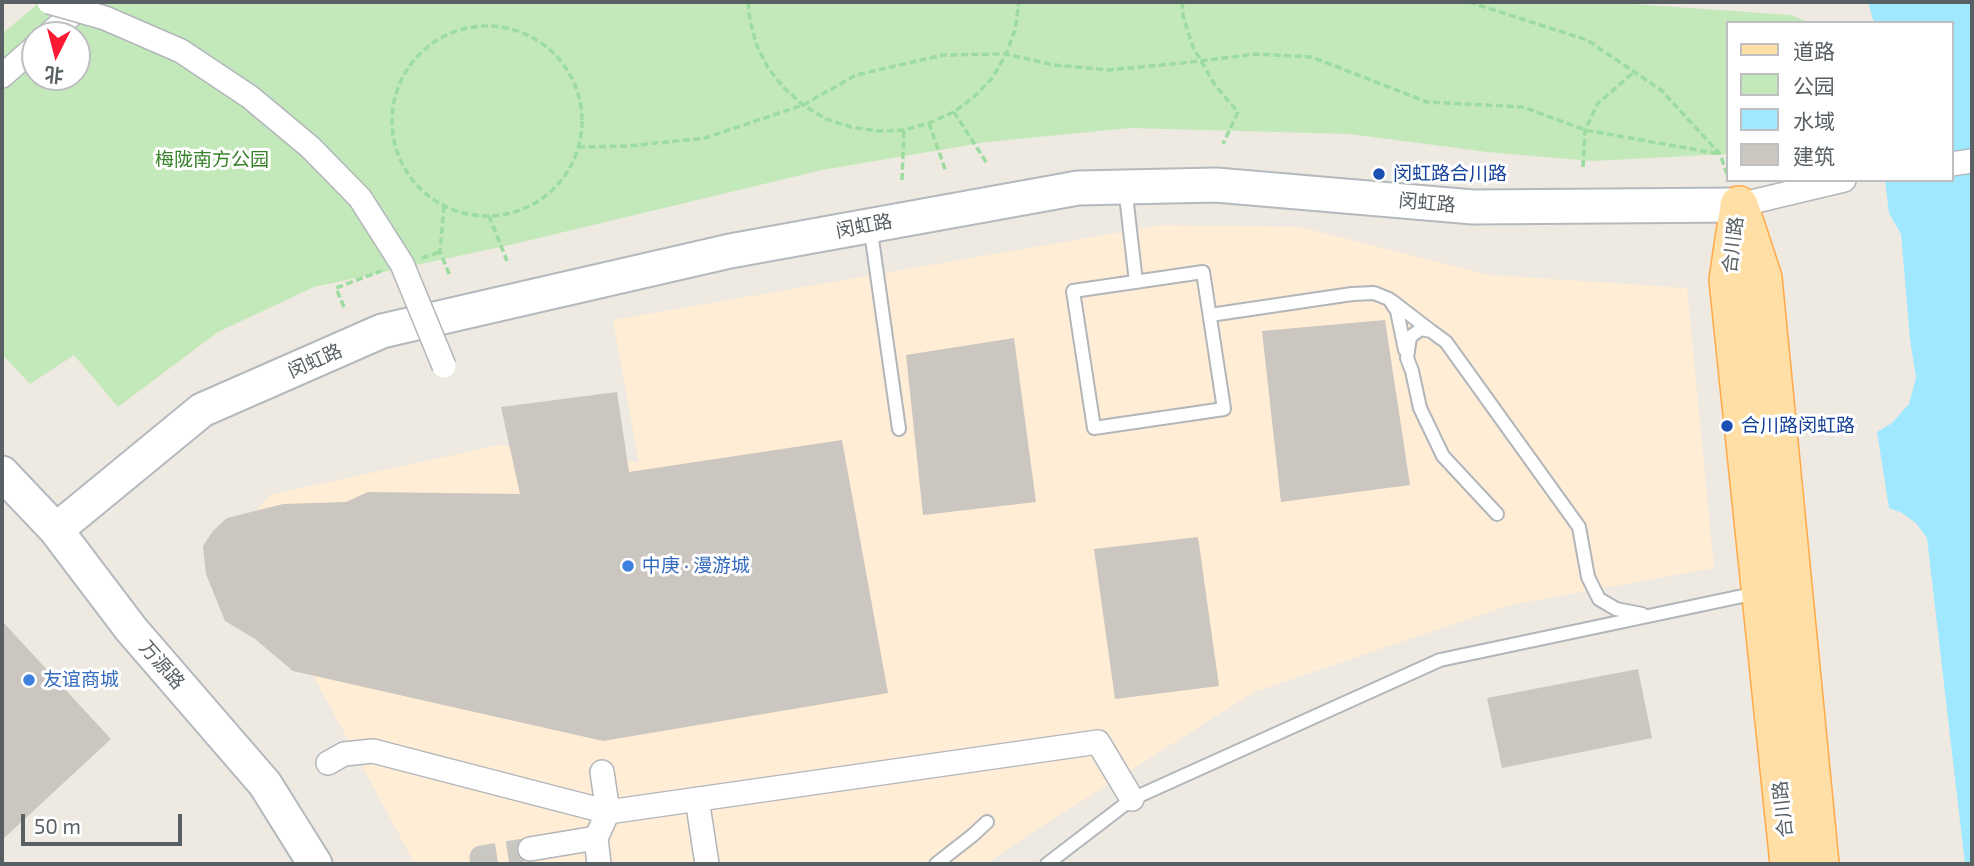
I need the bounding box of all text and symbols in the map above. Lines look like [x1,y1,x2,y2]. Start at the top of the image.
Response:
north arrow [21,21,91,91]
legend [1726,21,1953,182]
text: 道路 [1793,38,1835,63]
text: 北 [43,63,65,88]
text: 公园 [1793,73,1835,98]
text: 水域 [1793,108,1835,133]
text: 建筑 [1793,143,1835,168]
park label: 梅陇南方公园 [155,149,269,171]
place label: 闵虹路合川路 [1393,163,1507,185]
marker: 闵虹路合川路 [1371,166,1387,182]
street label: 闵虹路 [1398,189,1456,217]
street label: 闵虹路 [834,209,894,243]
street label: 合川路 [1718,215,1748,275]
street label: 闵虹路 [284,339,346,383]
place label: 合川路闵虹路 [1741,415,1855,437]
marker: 合川路闵虹路 [1719,418,1735,434]
place label: 中庚 · 漫游城 [642,555,750,577]
marker: 中庚 · 漫游城 [620,558,636,574]
street label: 万源路 [135,636,189,694]
place label: 友谊商城 [43,669,119,691]
marker: 友谊商城 [21,672,37,688]
street label: 合川路 [1769,779,1797,839]
scale bar [24,800,186,844]
text: 50 m [34,813,81,838]

